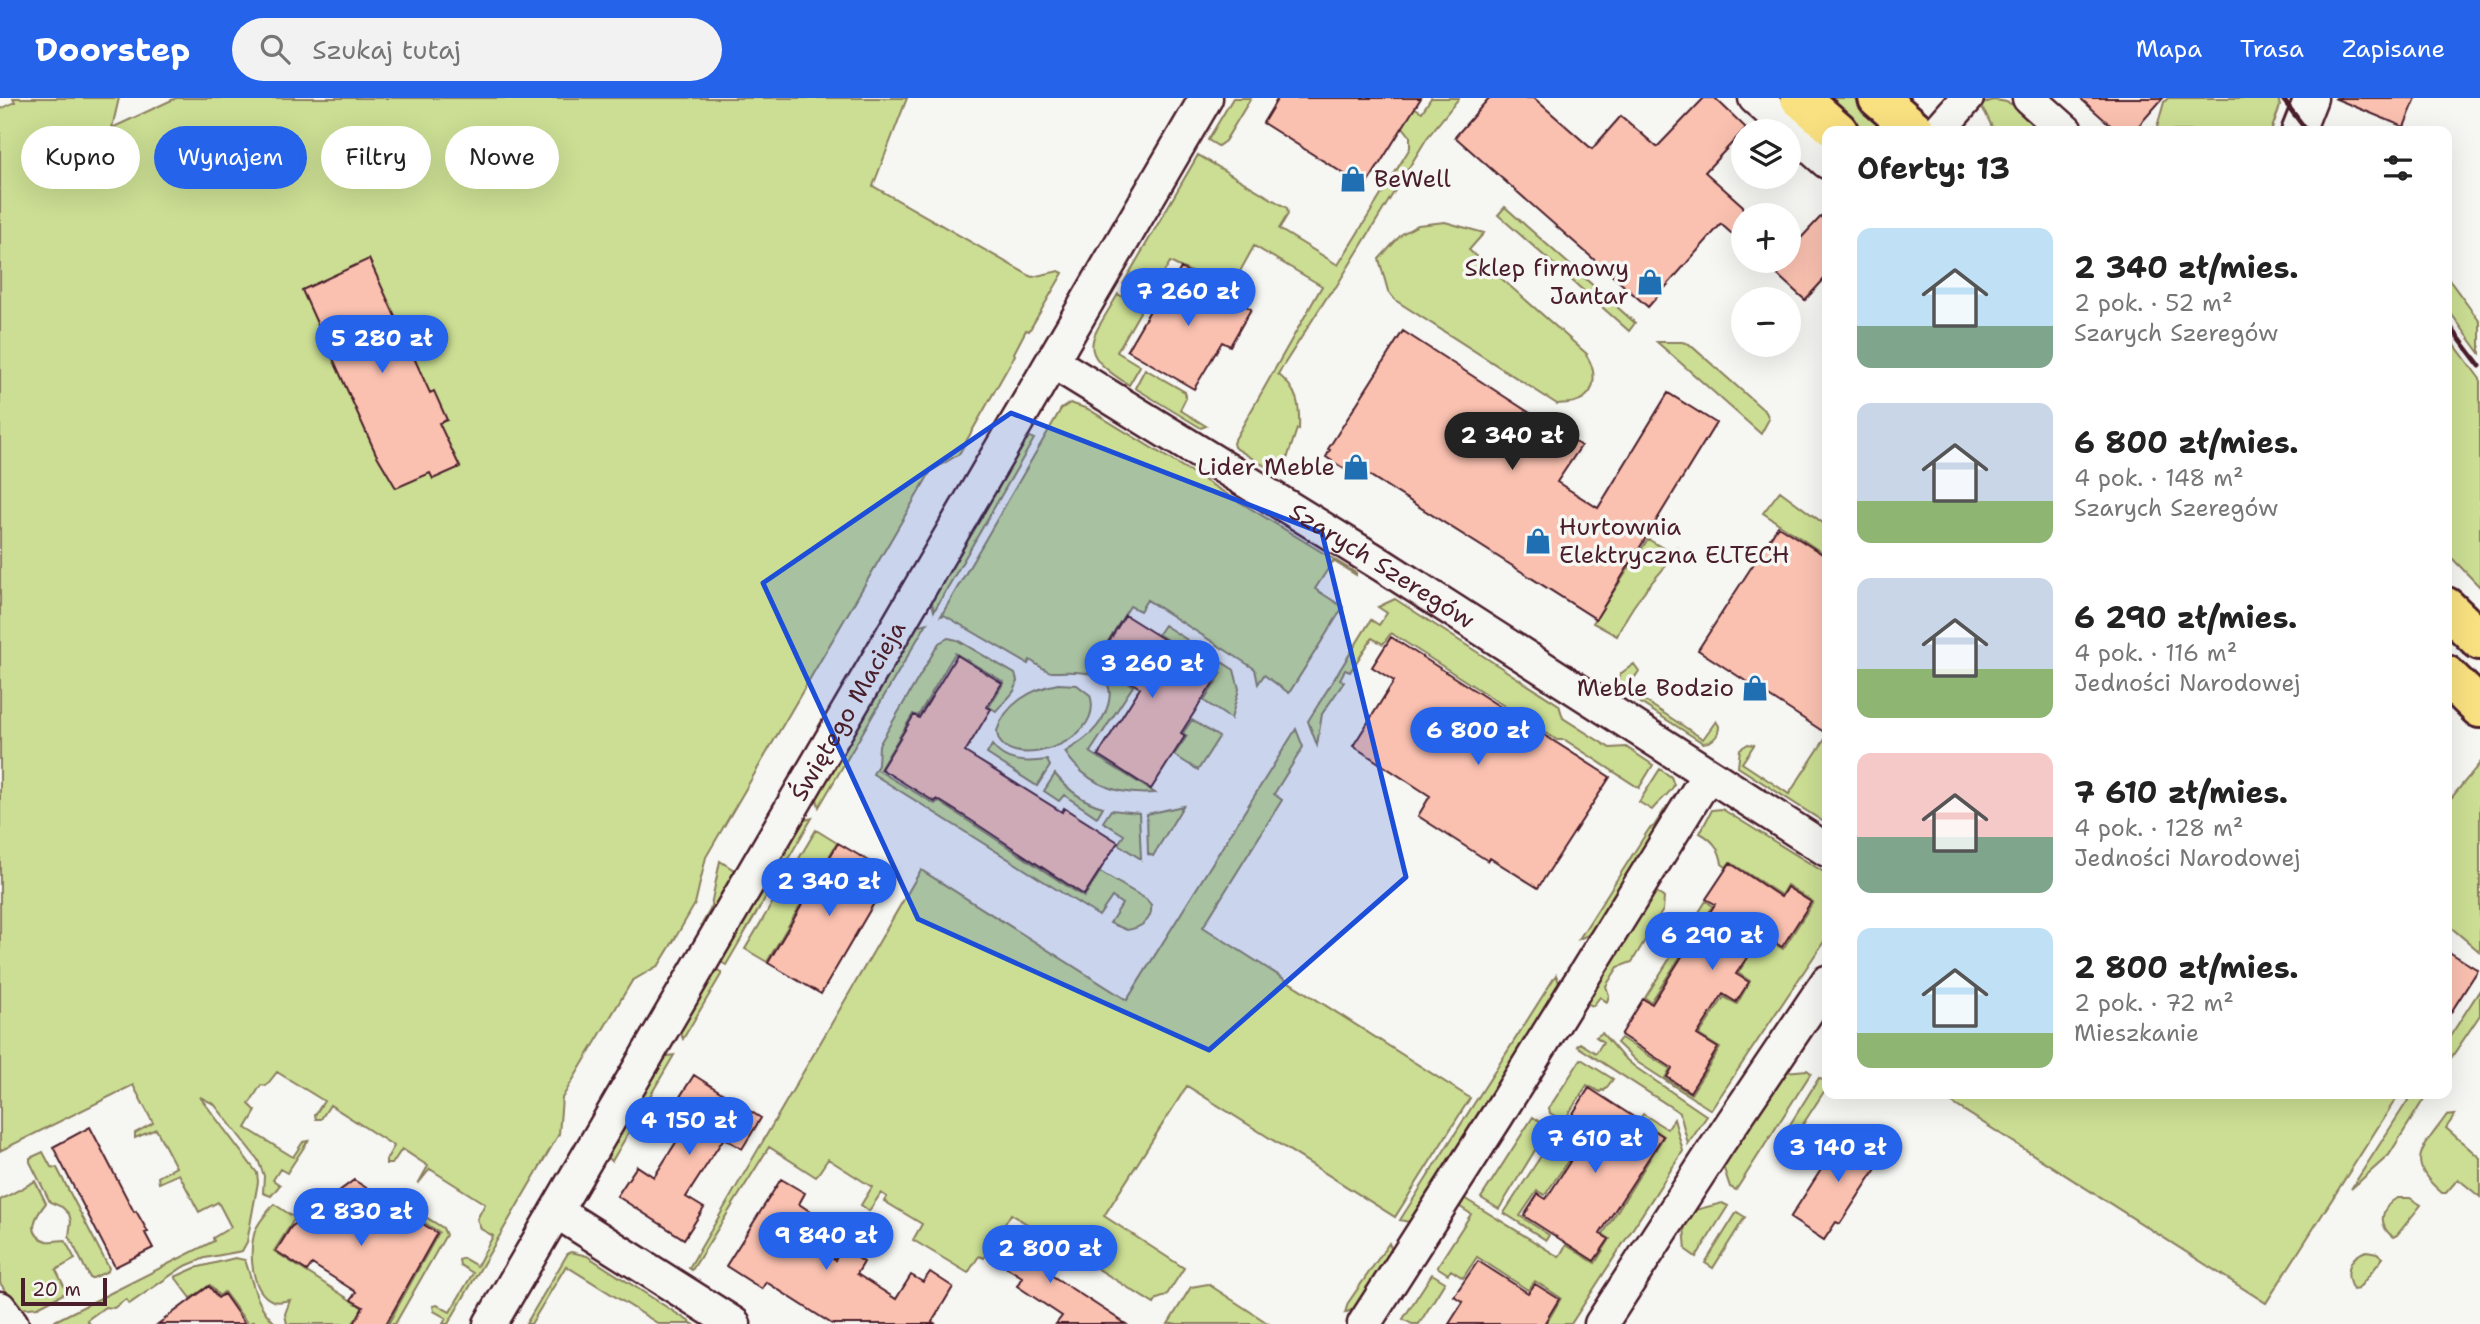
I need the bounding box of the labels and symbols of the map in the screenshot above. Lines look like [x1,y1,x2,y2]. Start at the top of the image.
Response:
place label: BeWell [1374,163,1451,195]
shop icon: BeWell [1338,164,1368,194]
place label: Sklep firmowy Jantar [1464,252,1629,312]
shop icon: Sklep firmowy Jantar [1635,267,1665,297]
pin: 7 260 zł [1116,268,1260,328]
pin: 5 280 zł [310,316,454,375]
pin: 2 340 zł [1440,412,1584,472]
place label: Lider Meble [1197,451,1335,483]
shop icon: Lider Meble [1341,452,1371,482]
street label: Szarych Szeregów [1283,496,1481,636]
place label: Hurtownia Elektryczna ELTECH [1559,511,1790,571]
shop icon: Hurtownia Elektryczna ELTECH [1523,526,1553,556]
street label: Świętego Macieja [783,615,913,807]
pin: 3 260 zł [1080,640,1224,700]
place label: Meble Bodzio [1577,672,1734,704]
shop icon: Meble Bodzio [1740,673,1770,703]
pin: 6 800 zł [1406,708,1550,767]
pin: 2 340 zł [757,858,901,918]
pin: 6 290 zł [1640,912,1784,972]
pin: 4 150 zł [617,1098,761,1157]
pin: 7 610 zł [1523,1116,1667,1175]
pin: 3 140 zł [1766,1124,1910,1184]
pin: 2 830 zł [289,1188,433,1248]
pin: 9 840 zł [754,1212,898,1272]
pin: 2 800 zł [978,1226,1122,1285]
scale bar [21,1275,107,1307]

